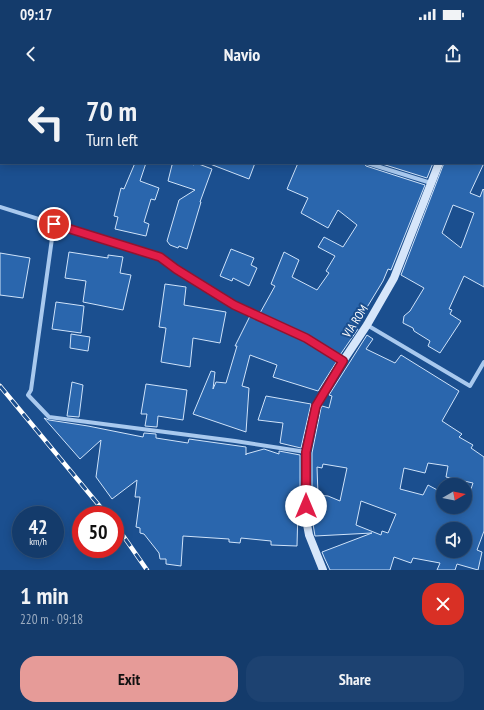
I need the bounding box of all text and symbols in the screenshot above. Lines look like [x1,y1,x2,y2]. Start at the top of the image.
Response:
text: 09:17 [20,5,52,24]
icon: back [20,43,42,65]
text: Navio [224,43,260,66]
icon: share [442,43,464,65]
text: 70 m [86,92,137,129]
icon: left [20,96,72,148]
text: Turn left [86,128,138,151]
pin [37,207,71,241]
icon: arrive [43,213,65,235]
street label: VIA ROM [338,302,371,341]
north arrow [436,478,472,514]
map controls [436,478,472,558]
position arrow [285,485,327,527]
speed limit sign: 50 [72,506,124,558]
text: 42 [28,514,48,540]
button: sound [436,522,472,558]
text: km/h [29,535,47,548]
text: 1 min [20,580,68,611]
button: close [422,583,464,625]
text: 220 m · 09:18 [20,611,83,628]
button: Exit [20,656,238,702]
button: Share [246,656,464,702]

